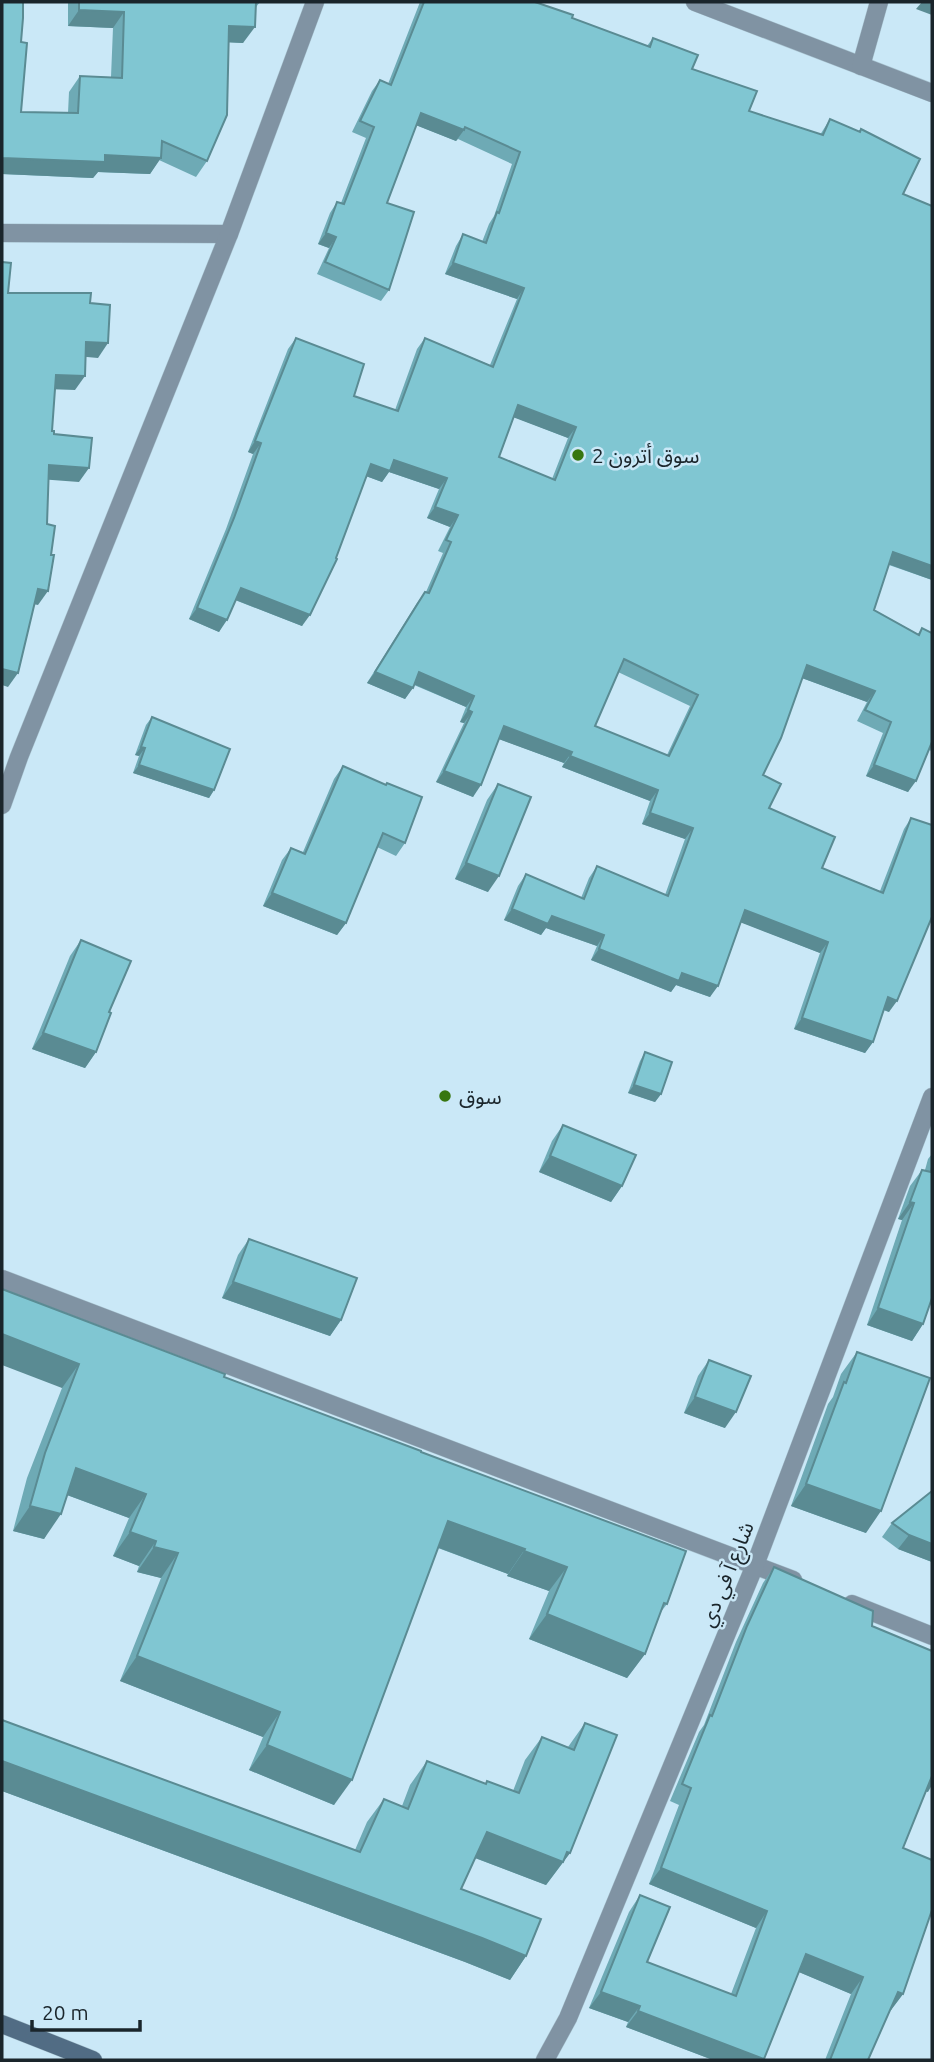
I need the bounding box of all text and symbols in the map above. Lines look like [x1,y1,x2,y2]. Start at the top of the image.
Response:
place label: سوق أترون 2 [592,443,699,468]
marker: سوق أترون 2 [570,447,586,463]
place label: سوق [459,1084,502,1109]
marker: سوق [437,1088,453,1104]
street label: شارع آ في دي [694,1518,762,1632]
scale bar [32,1988,140,2032]
text: 20 m [42,2000,89,2024]

